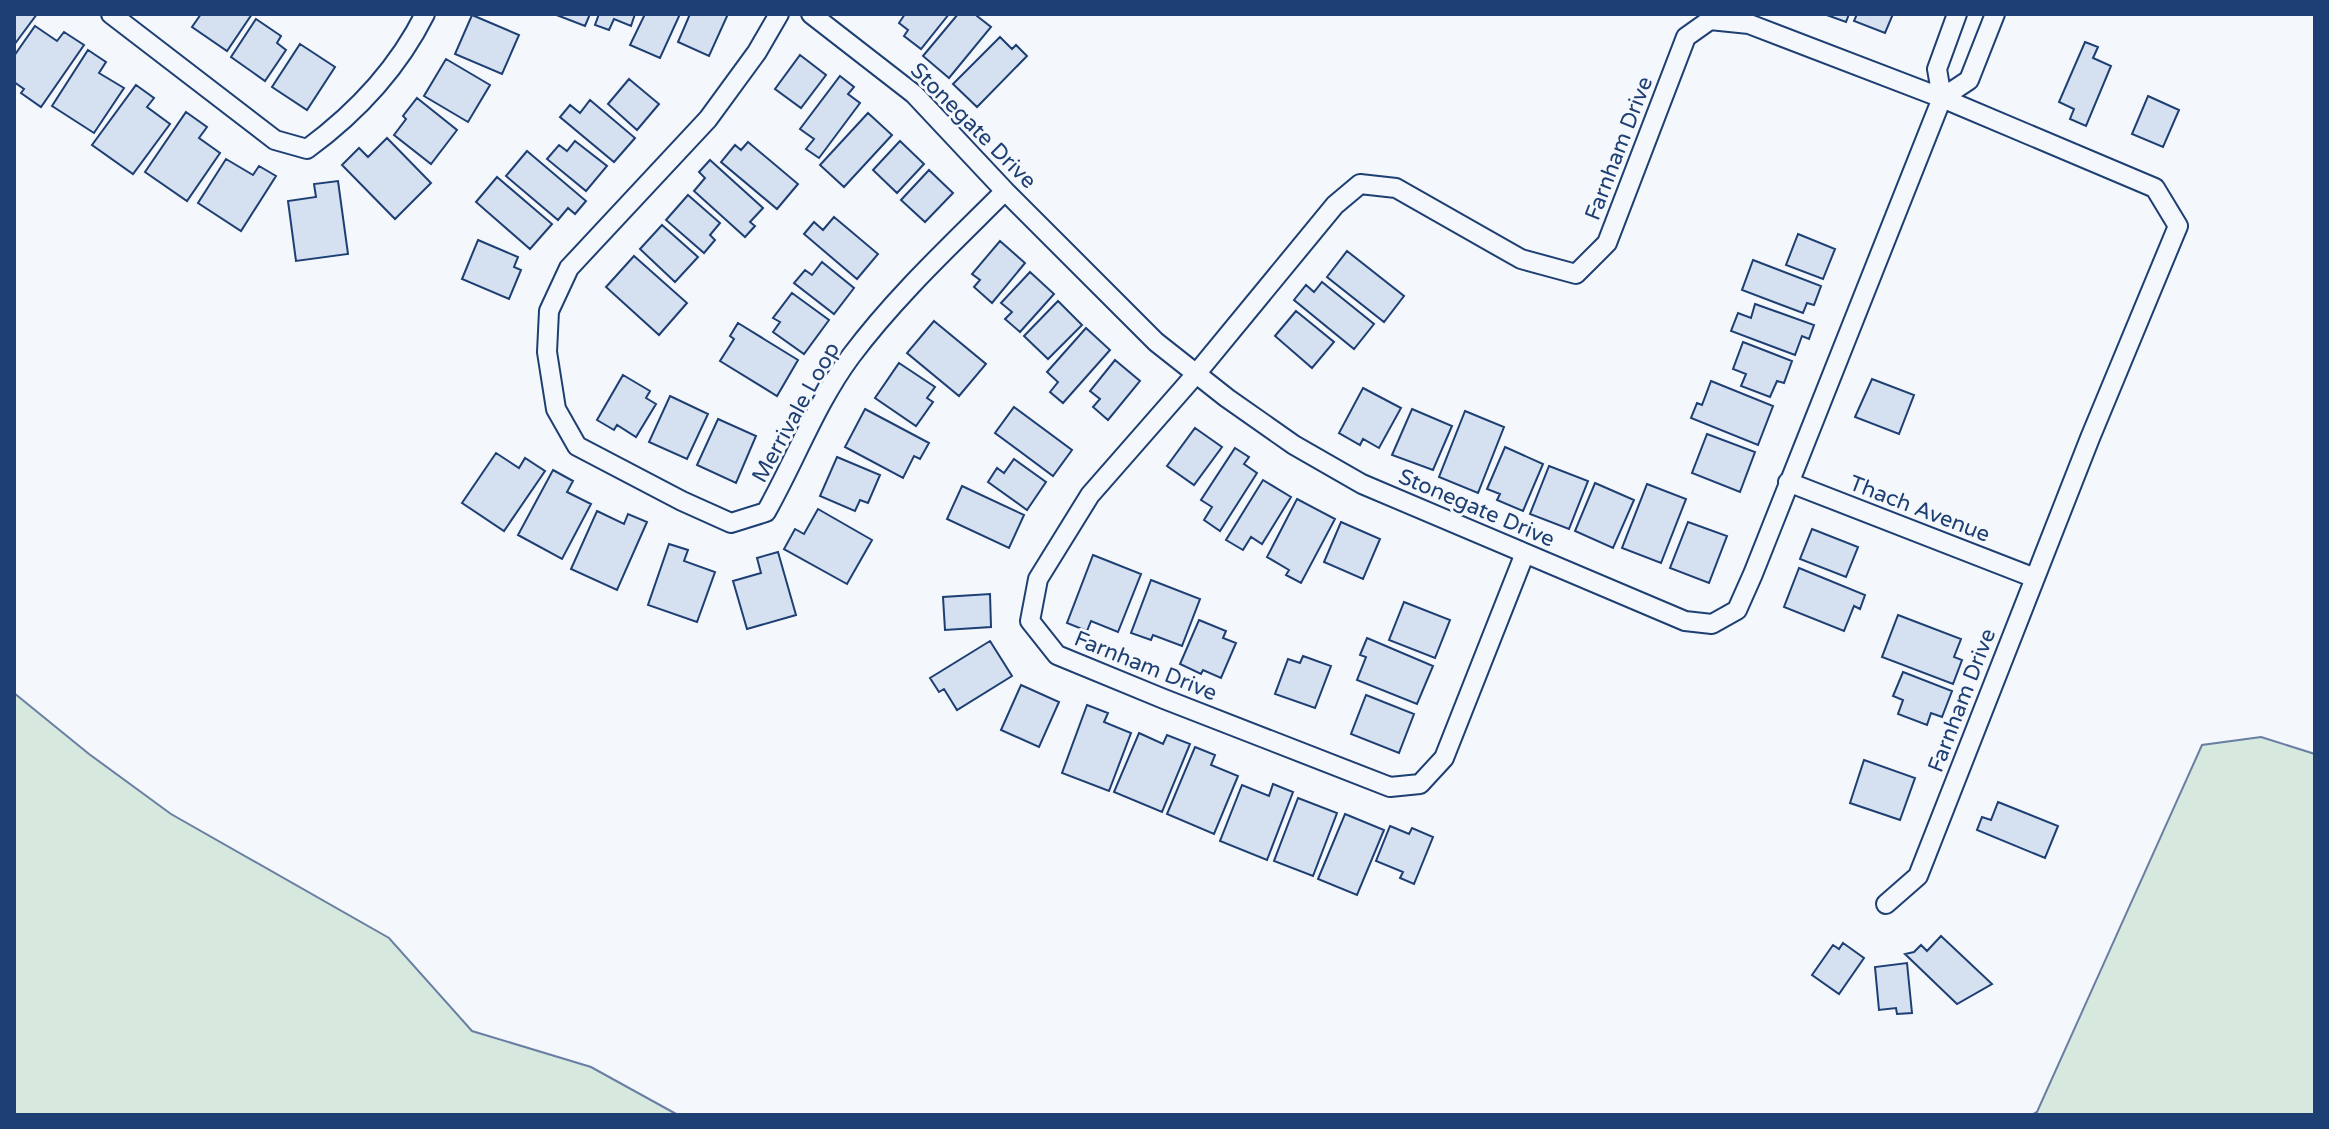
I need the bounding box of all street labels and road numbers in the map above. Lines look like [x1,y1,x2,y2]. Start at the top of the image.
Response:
street label: Stonegate Drive [905,57,1042,194]
street label: Farnham Drive [1580,73,1658,224]
street label: Merrivale Loop [747,338,845,487]
street label: Stonegate Drive [1395,463,1559,553]
street label: Thach Avenue [1846,470,1994,548]
street label: Farnham Drive [1070,625,1221,706]
street label: Farnham Drive [1923,625,2001,776]

